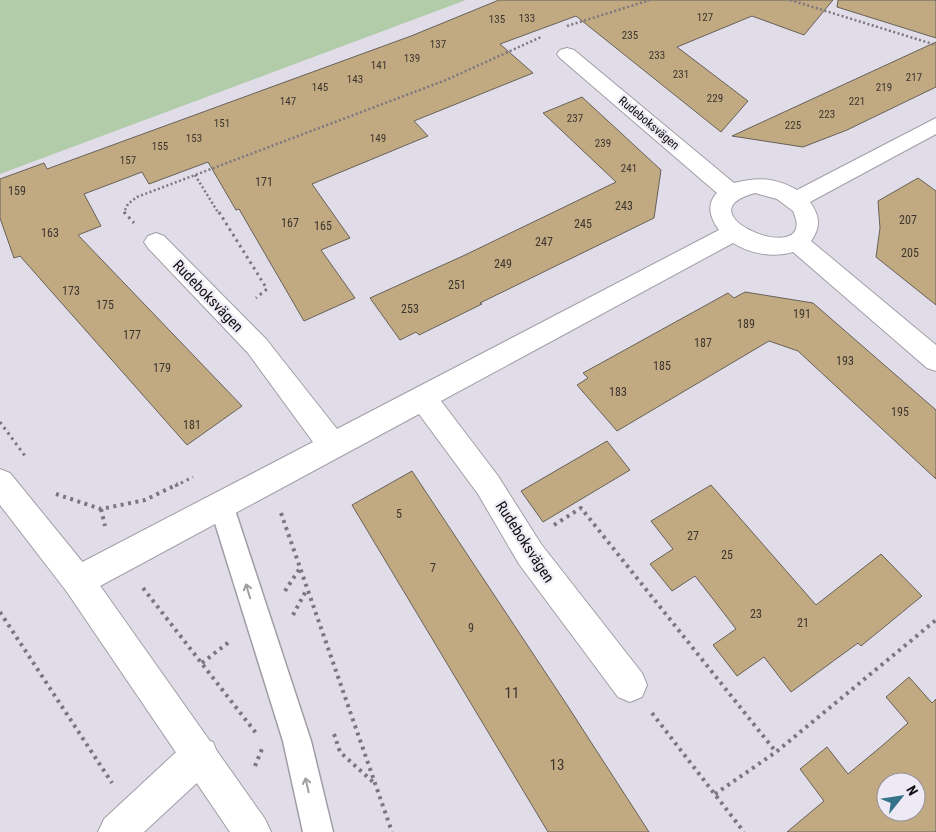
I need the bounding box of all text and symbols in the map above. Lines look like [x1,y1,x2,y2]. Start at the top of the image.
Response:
house number: 127 [697,11,713,24]
house number: 133 [519,12,535,25]
house number: 135 [489,13,505,26]
house number: 235 [622,29,638,42]
house number: 137 [430,38,446,51]
house number: 233 [649,49,665,62]
house number: 139 [404,52,420,65]
house number: 141 [371,59,387,72]
house number: 231 [673,68,689,81]
house number: 217 [906,71,922,84]
house number: 143 [347,73,363,86]
house number: 145 [312,81,328,94]
house number: 219 [876,81,892,94]
house number: 229 [707,92,723,105]
street label: Rudeboksvägen [616,94,682,152]
house number: 147 [280,95,296,108]
house number: 221 [849,95,865,108]
house number: 223 [819,108,835,121]
house number: 237 [567,112,583,125]
house number: 151 [214,117,230,130]
house number: 225 [785,119,801,132]
house number: 153 [186,132,202,145]
house number: 149 [370,132,386,145]
house number: 239 [595,137,611,150]
house number: 155 [152,140,168,153]
house number: 157 [120,154,136,167]
house number: 241 [621,162,637,175]
house number: 171 [255,175,273,189]
house number: 159 [8,184,26,198]
house number: 243 [615,199,633,213]
house number: 207 [899,213,917,227]
house number: 167 [281,216,299,230]
house number: 245 [574,217,592,231]
house number: 165 [314,219,332,233]
house number: 163 [41,226,59,240]
house number: 247 [535,235,553,249]
house number: 205 [901,246,919,260]
street label: Rudeboksvägen [169,256,247,336]
house number: 249 [494,257,512,271]
house number: 251 [448,278,466,292]
house number: 173 [62,284,80,298]
house number: 175 [96,298,114,312]
house number: 253 [401,302,419,316]
house number: 191 [793,307,811,321]
house number: 189 [737,317,755,331]
house number: 177 [123,328,141,342]
house number: 187 [694,336,712,350]
house number: 193 [836,354,854,368]
house number: 185 [653,359,671,373]
house number: 179 [153,361,171,375]
house number: 183 [609,385,627,399]
house number: 195 [891,405,909,419]
house number: 181 [183,418,201,432]
street label: Rudeboksvägen [492,498,558,586]
house number: 5 [396,507,402,521]
house number: 27 [687,529,699,543]
house number: 25 [721,548,733,562]
house number: 7 [430,561,436,575]
one-way arrow [243,583,253,599]
house number: 23 [750,607,762,621]
house number: 21 [797,616,809,630]
house number: 9 [468,621,474,635]
house number: 11 [505,684,519,702]
house number: 13 [550,756,564,774]
north arrow [876,772,926,822]
one-way arrow [302,777,311,793]
text: N [903,783,921,798]

